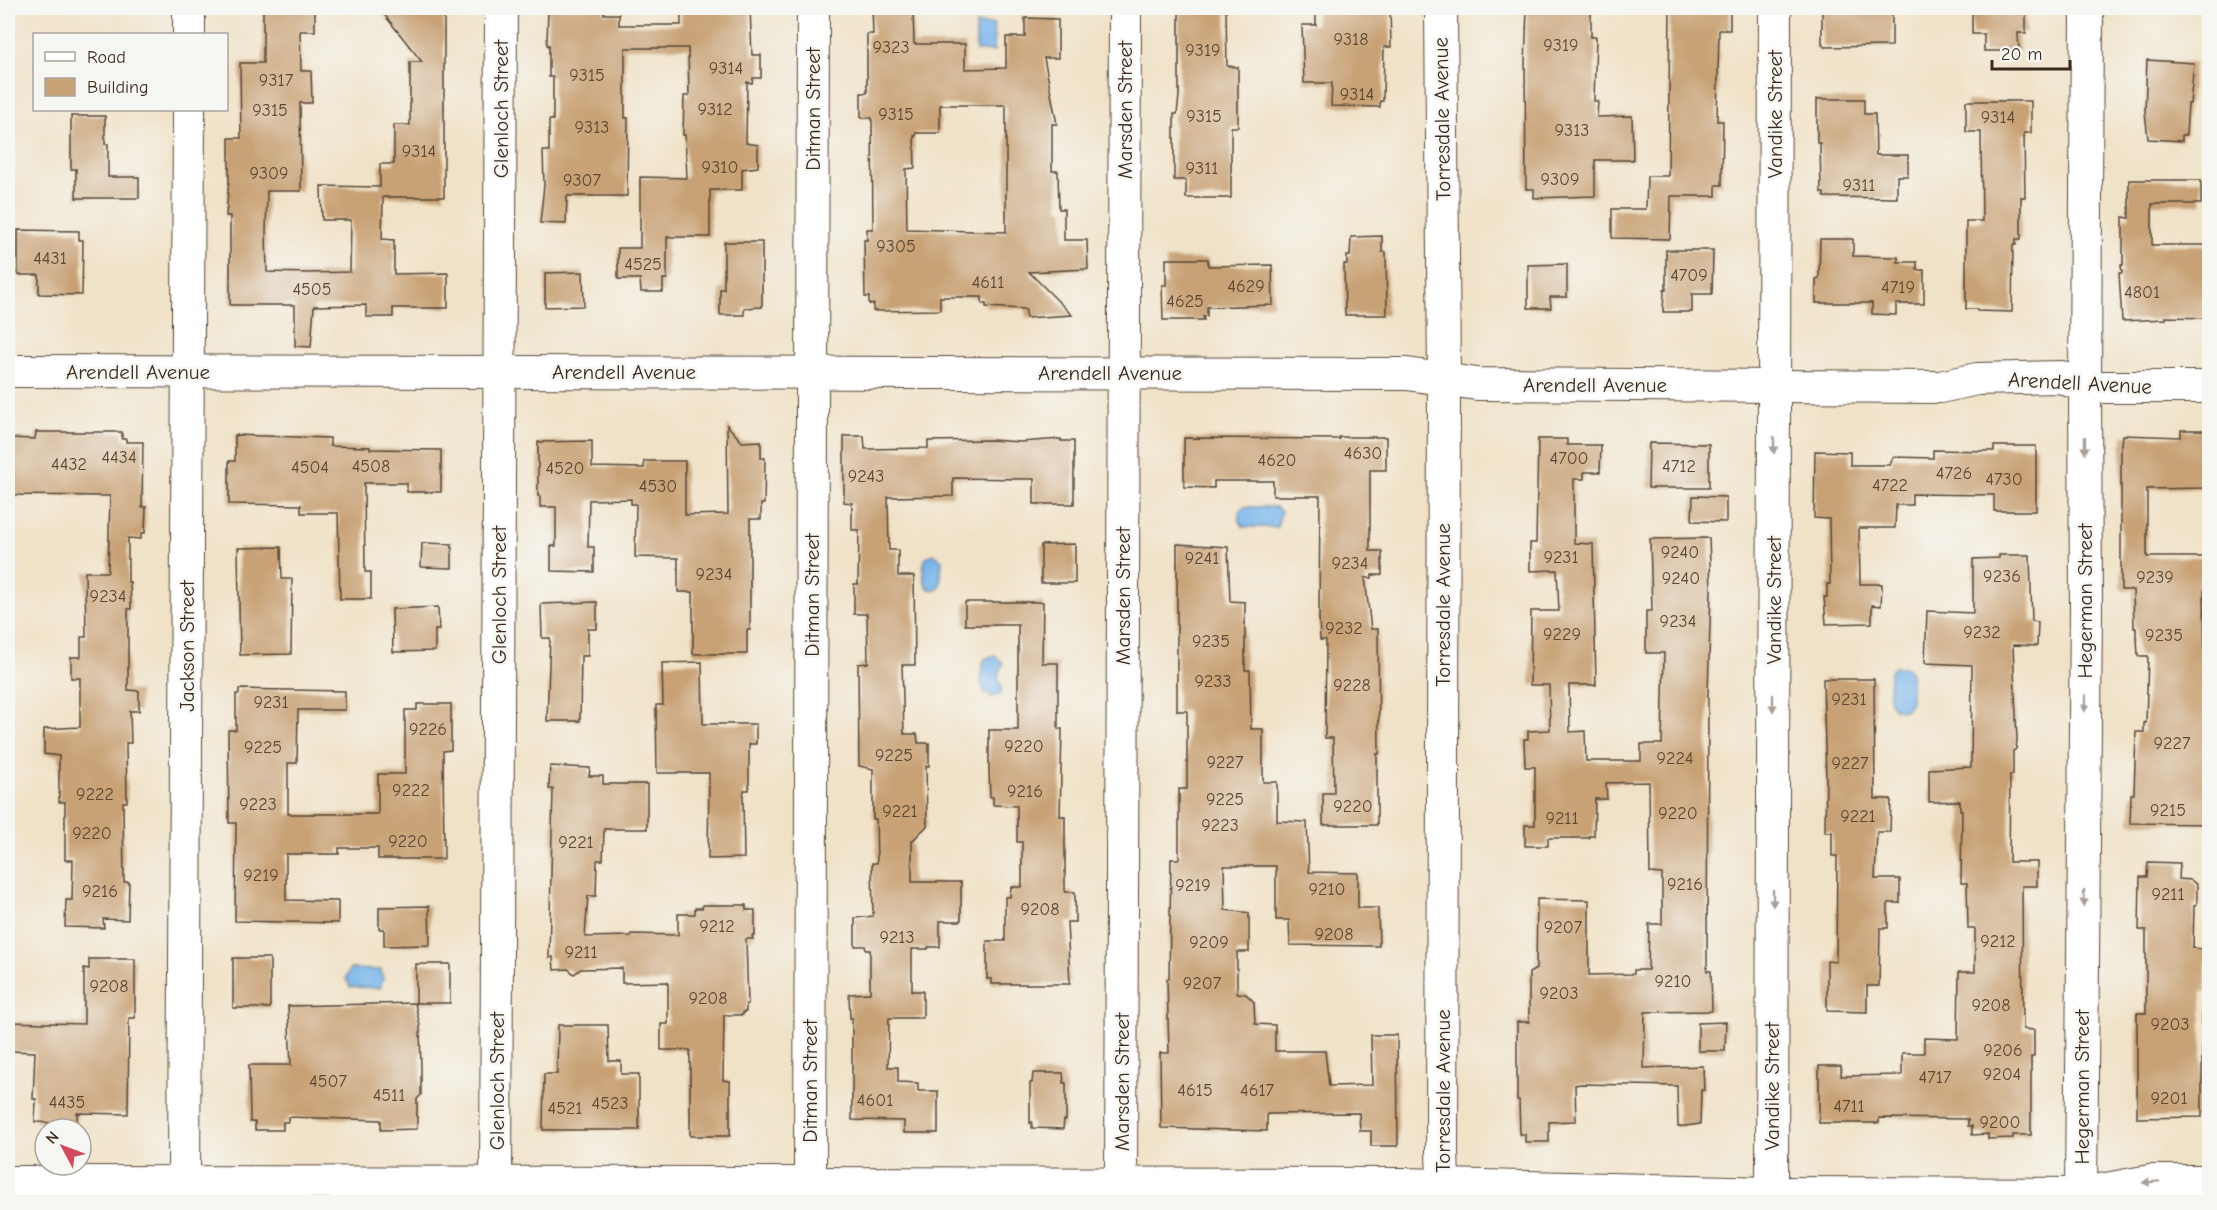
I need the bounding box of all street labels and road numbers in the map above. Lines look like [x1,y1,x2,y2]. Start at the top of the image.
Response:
street label: Torresdale Avenue [1429,37,1455,201]
street label: Glenloch Street [489,39,513,178]
street label: Marsden Street [1113,40,1137,179]
street label: Ditman Street [801,46,825,171]
street label: Vandike Street [1763,49,1787,178]
street label: Arendell Avenue [66,360,210,384]
street label: Arendell Avenue [552,360,696,384]
street label: Arendell Avenue [1038,361,1182,385]
street label: Arendell Avenue [2007,367,2153,399]
street label: Arendell Avenue [1523,373,1667,397]
street label: Hegerman Street [2073,522,2097,679]
street label: Torresdale Avenue [1431,523,1455,687]
street label: Glenloch Street [487,525,511,664]
street label: Marsden Street [1111,526,1135,665]
street label: Ditman Street [800,532,824,657]
street label: Vandike Street [1762,535,1786,664]
street label: Jackson Street [175,579,199,712]
street label: Hegerman Street [2070,1008,2094,1165]
street label: Torresdale Avenue [1431,1009,1455,1173]
street label: Glenloch Street [485,1011,509,1150]
street label: Marsden Street [1110,1012,1134,1151]
street label: Ditman Street [798,1018,822,1143]
street label: Vandike Street [1760,1021,1784,1150]

